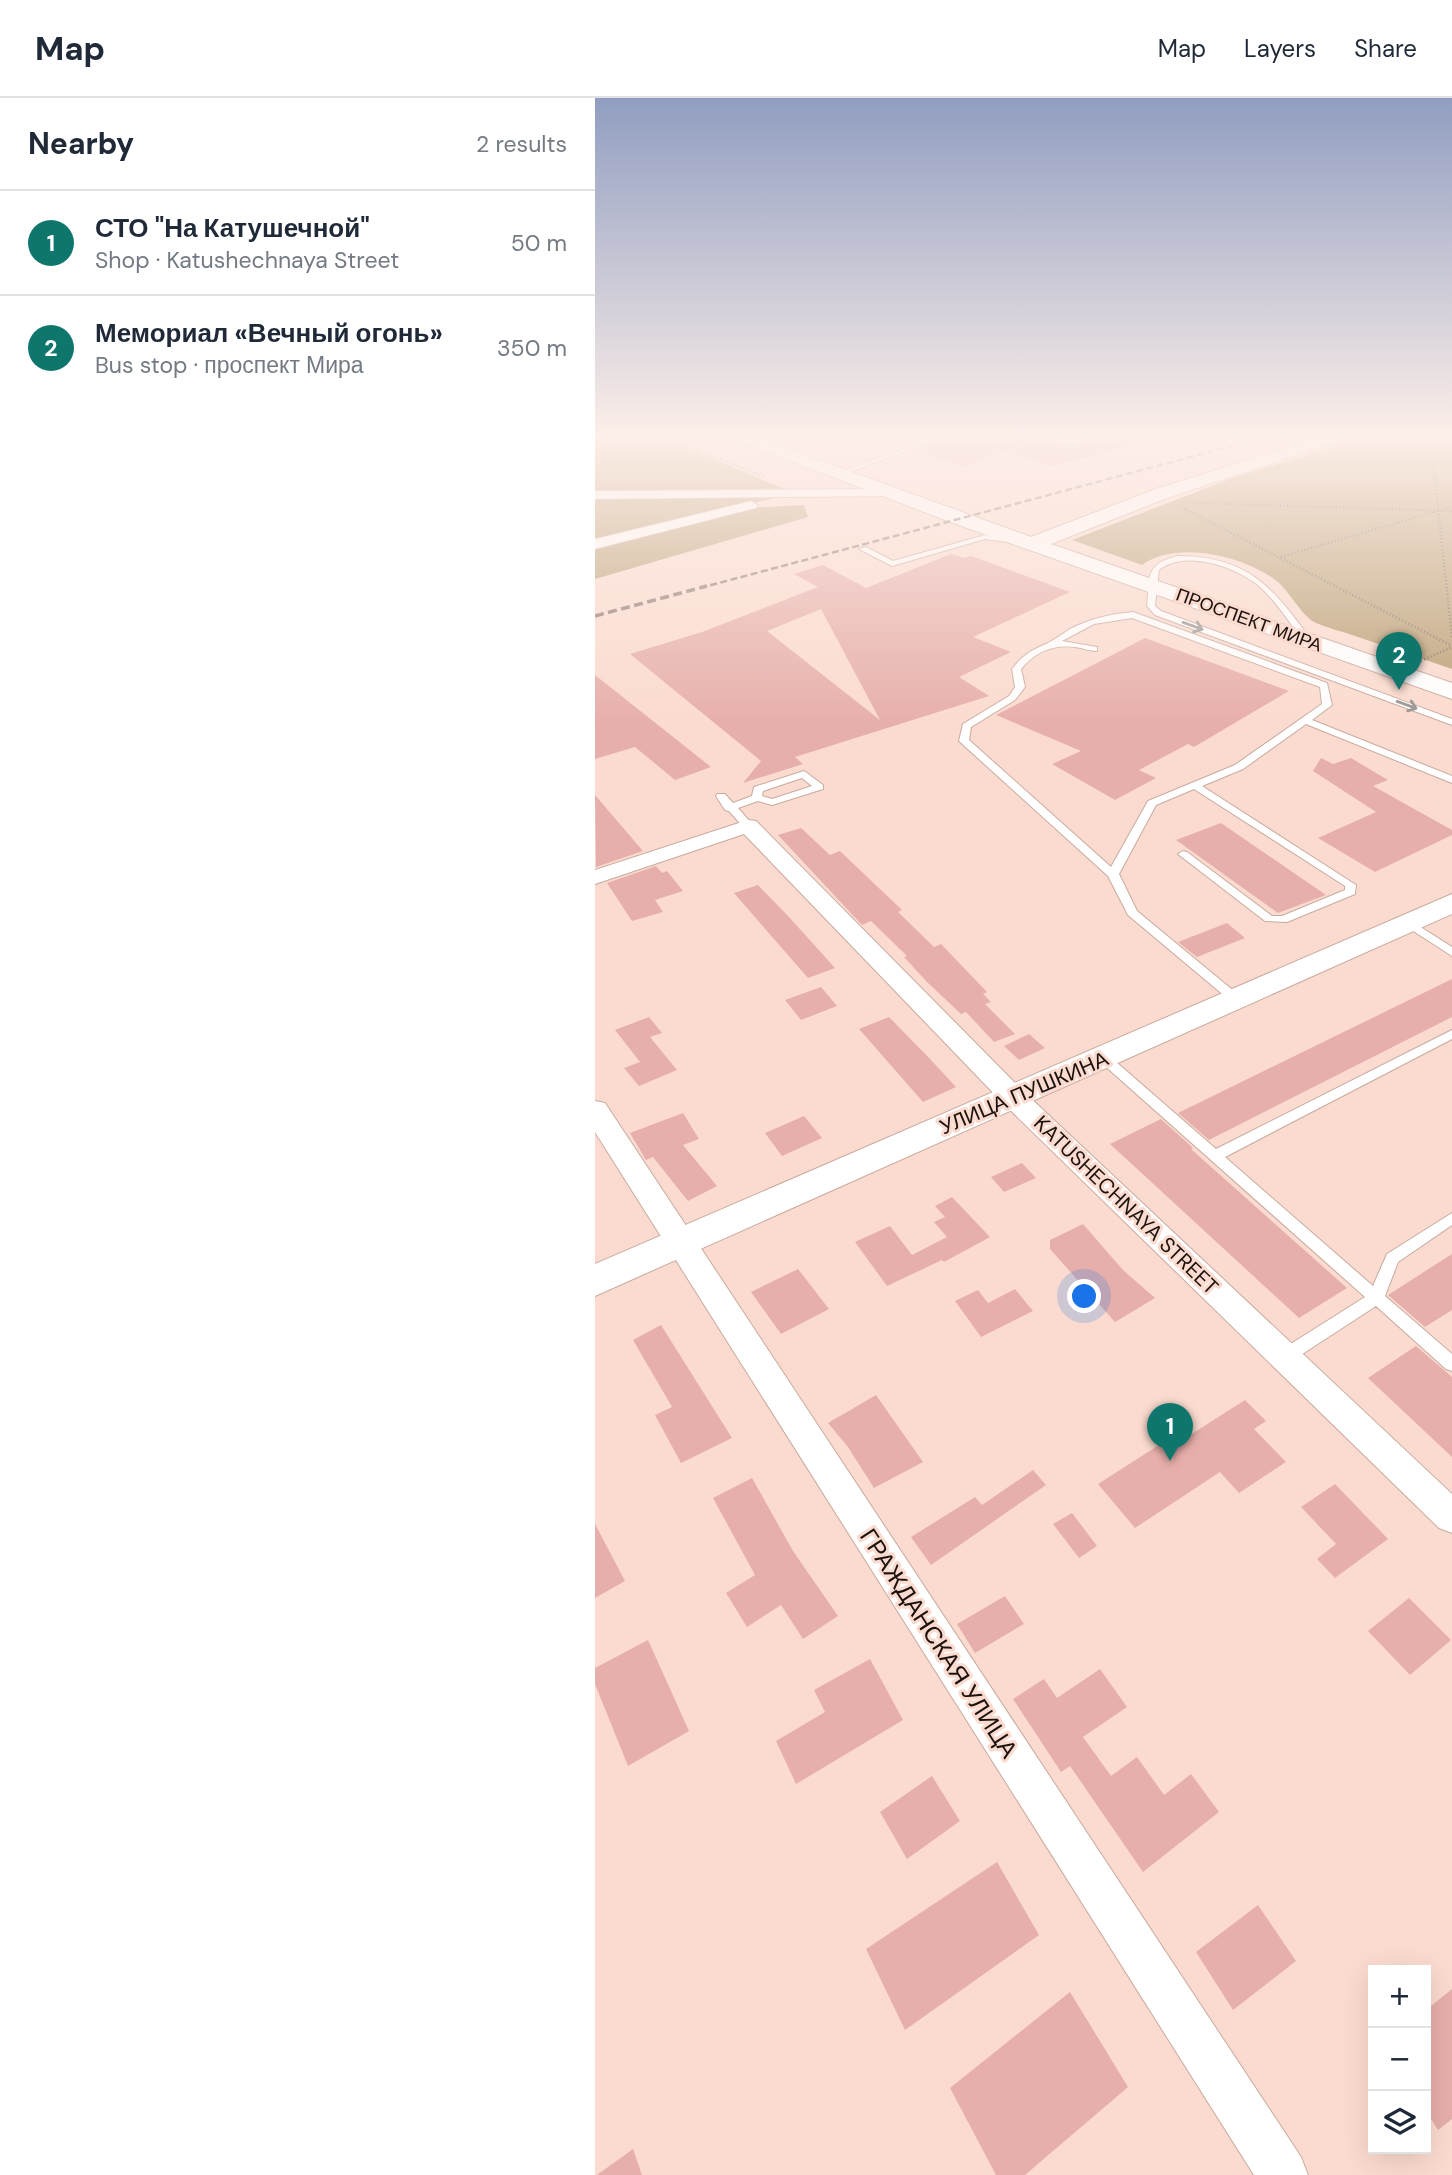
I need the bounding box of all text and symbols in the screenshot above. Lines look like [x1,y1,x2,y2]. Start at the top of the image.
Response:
text: Map [35,27,105,70]
text: Map [1158,33,1206,64]
text: Layers [1244,33,1316,64]
text: Share [1354,33,1417,64]
text: Nearby [28,124,134,163]
text: 2 results [476,129,567,159]
text: СТО "На Катушечной" [95,211,370,245]
text: 1 [47,228,55,258]
text: 50 m [511,228,567,258]
text: Shop · Katushechnaya Street [95,245,399,275]
text: Мемориал «Вечный огонь» [95,316,443,350]
text: 2 [44,333,58,363]
text: 350 m [497,333,567,363]
text: Bus stop · проспект Мира [95,350,364,380]
street label: ПРОСПЕКТ МИРА [1173,582,1325,658]
one-way arrow [1182,621,1204,633]
pin: 2 [1376,632,1422,690]
one-way arrow [1395,700,1417,712]
street label: УЛИЦА ПУШКИНА [935,1045,1113,1141]
street label: KATUSHECHNAYA STREET [1028,1109,1225,1301]
your location [1067,1279,1101,1313]
pin: 1 [1147,1403,1193,1461]
street label: ГРАЖДАНСКАЯ УЛИЦА [853,1522,1025,1764]
map controls [1368,1965,1431,2154]
button: + [1368,1965,1431,2028]
button: − [1368,2028,1431,2091]
button: layers [1368,2091,1431,2154]

